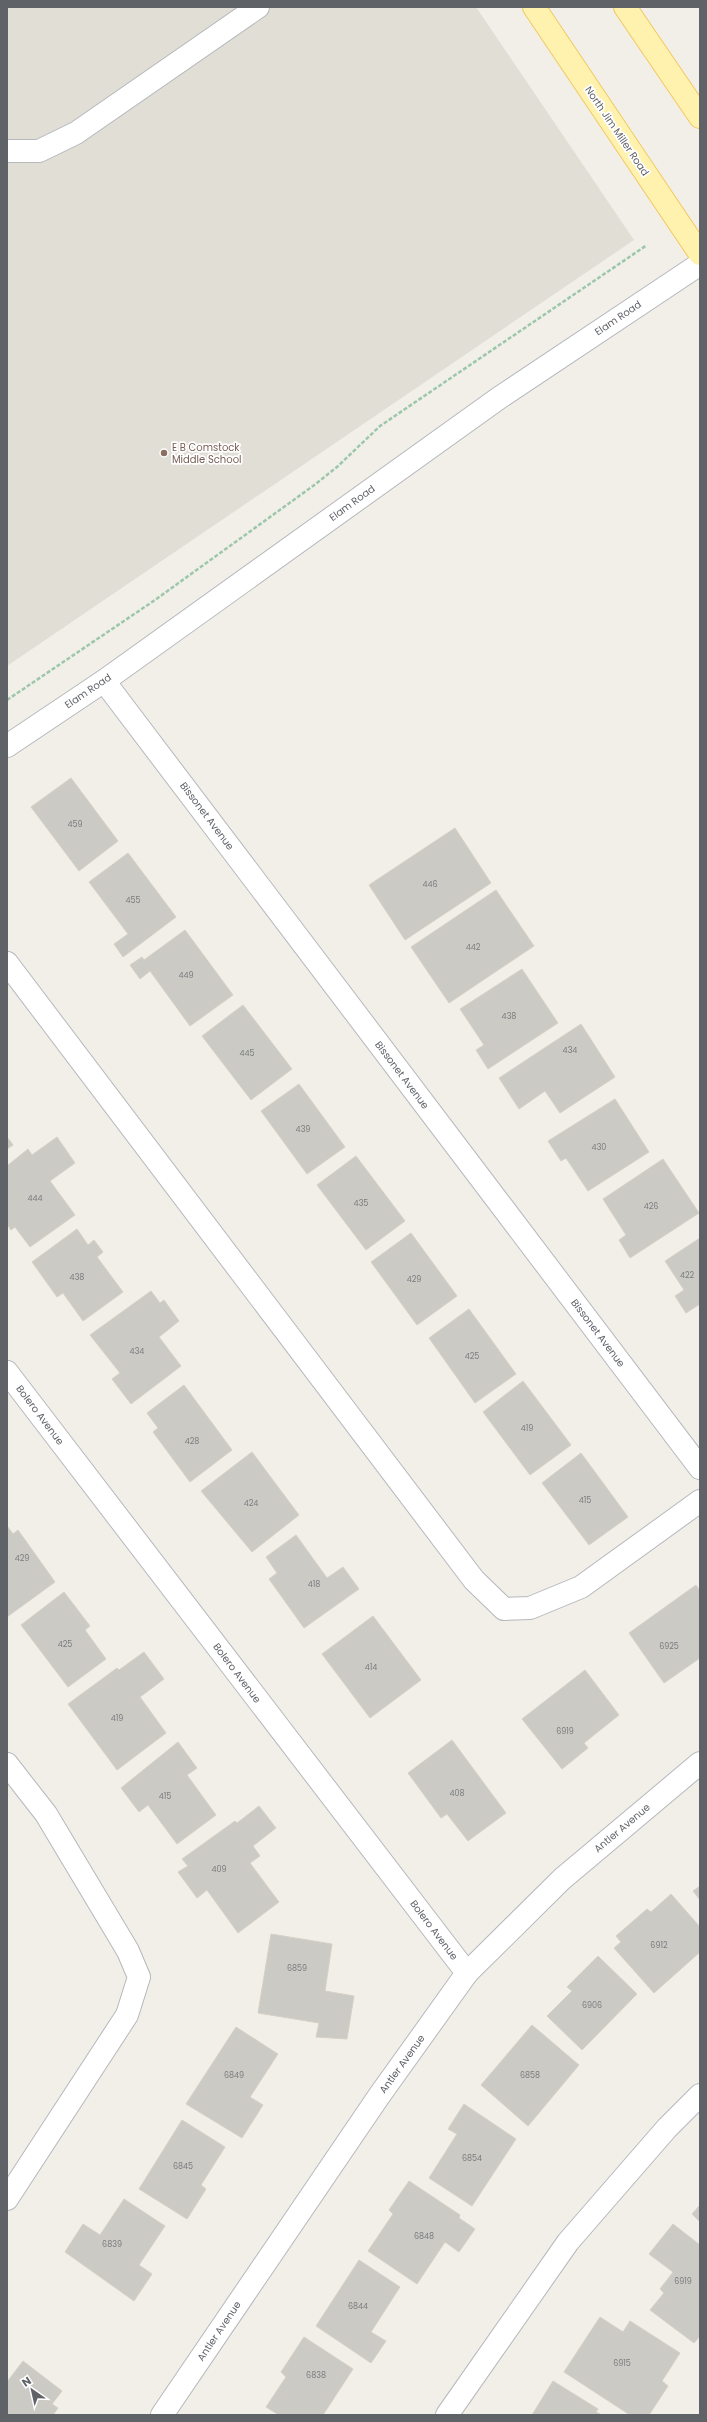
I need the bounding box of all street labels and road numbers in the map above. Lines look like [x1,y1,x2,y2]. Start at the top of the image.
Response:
street label: North Jim Miller Road [581,83,653,179]
street label: Elam Road [592,297,644,339]
street label: Elam Road [326,481,378,525]
street label: Elam Road [62,670,114,712]
street label: Bissonet Avenue [176,779,238,853]
street label: Bissonet Avenue [371,1038,433,1112]
street label: Bissonet Avenue [567,1296,629,1370]
street label: Bolero Avenue [12,1382,68,1448]
street label: Bolero Avenue [209,1640,265,1706]
street label: Antler Avenue [591,1800,653,1856]
street label: Bolero Avenue [406,1897,462,1963]
street label: Antler Avenue [376,2032,428,2096]
street label: Antler Avenue [193,2298,245,2364]

